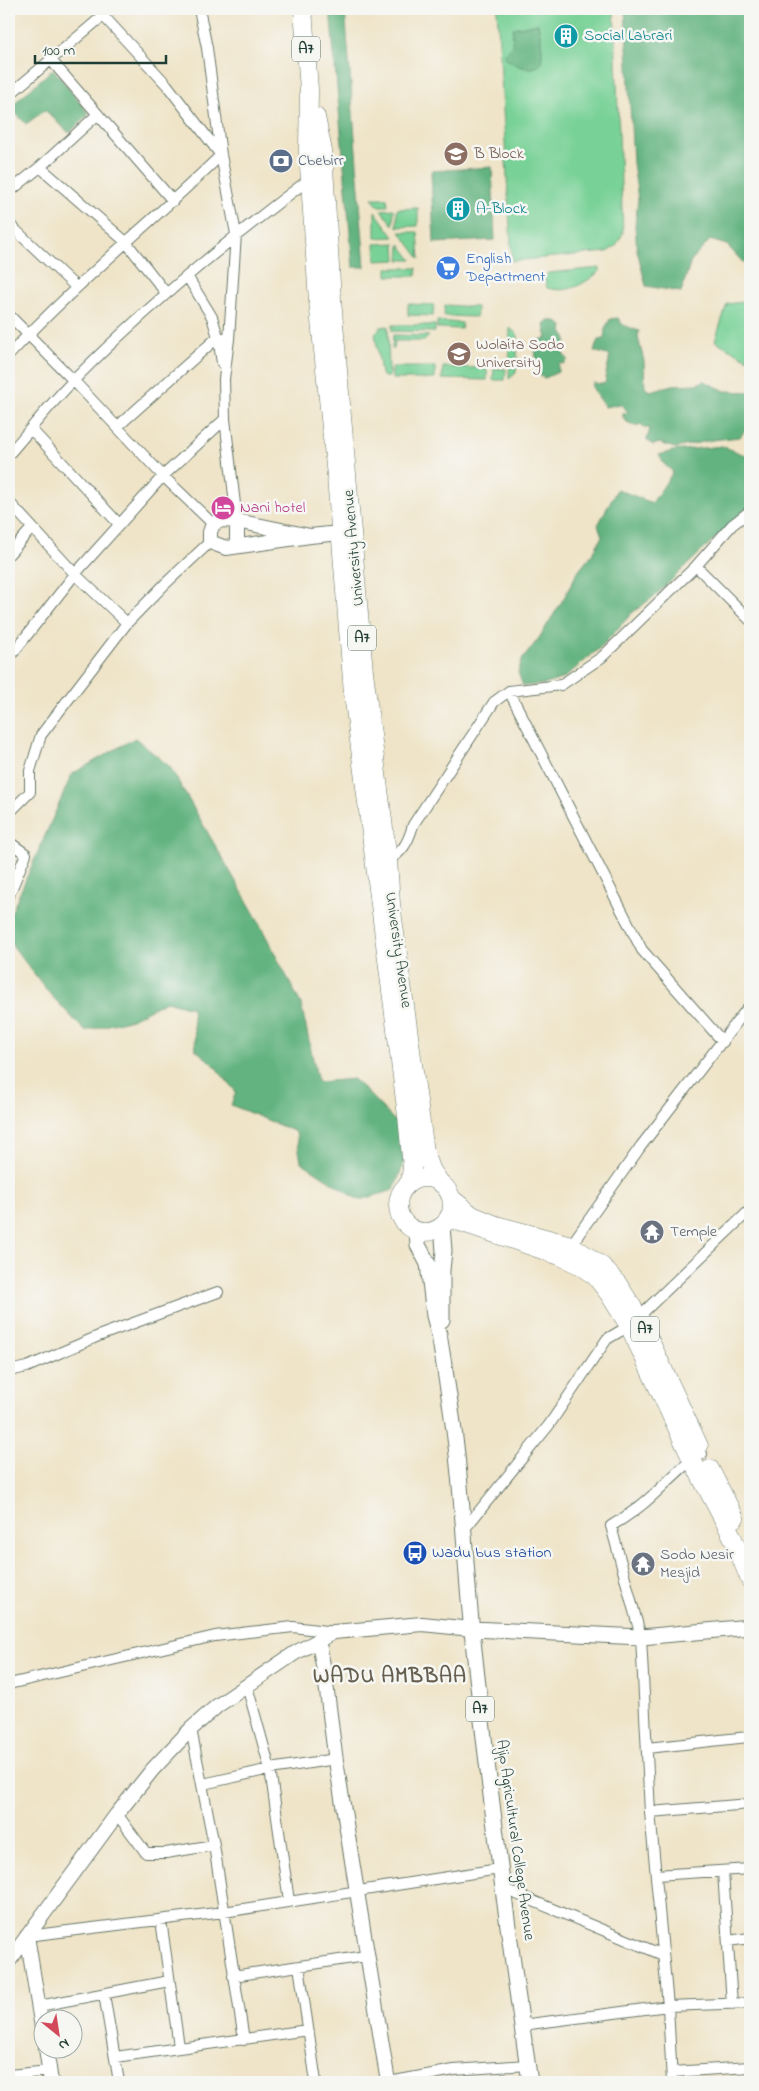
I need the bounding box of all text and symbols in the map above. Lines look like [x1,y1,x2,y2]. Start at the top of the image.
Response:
building icon: Social Labrari [553,23,579,49]
place label: Social Labrari [584,24,672,48]
scale bar [35,32,166,64]
road number: A7 [292,36,320,62]
text: 100 m [42,40,75,62]
school or university icon: B Block [443,141,469,167]
place label: B Block [473,142,525,166]
bank icon: Cbebirr [268,148,294,174]
place label: Cbebirr [298,149,344,173]
building icon: A-Block [445,196,471,222]
place label: A-Block [476,197,528,221]
place label: English Department [465,247,546,289]
supermarket icon: English Department [435,255,461,281]
place label: Wolaita Sodo University [476,333,564,375]
school or university icon: Wolaita Sodo University [446,341,472,367]
street label: University Avenue [337,488,371,607]
hotel icon: Nani hotel [210,495,236,521]
place label: Nani hotel [240,496,306,520]
road number: A7 [348,626,376,650]
street label: University Avenue [378,890,418,1010]
temple icon: Temple [639,1219,665,1245]
place label: Temple [670,1220,718,1244]
road number: A7 [631,1316,659,1342]
bus stop icon: Wadu bus station [402,1540,428,1566]
place label: Wadu bus station [432,1541,552,1565]
place label: Sodo Nesir Mesjid [660,1543,734,1585]
temple icon: Sodo Nesir Mesjid [630,1551,656,1577]
district label: WADU AMBBAA [313,1662,467,1692]
road number: A7 [466,1696,494,1722]
street label: Ajip Agricultural College Avenue [489,1738,541,1943]
north arrow [32,2008,82,2058]
text: N [54,2033,73,2055]

